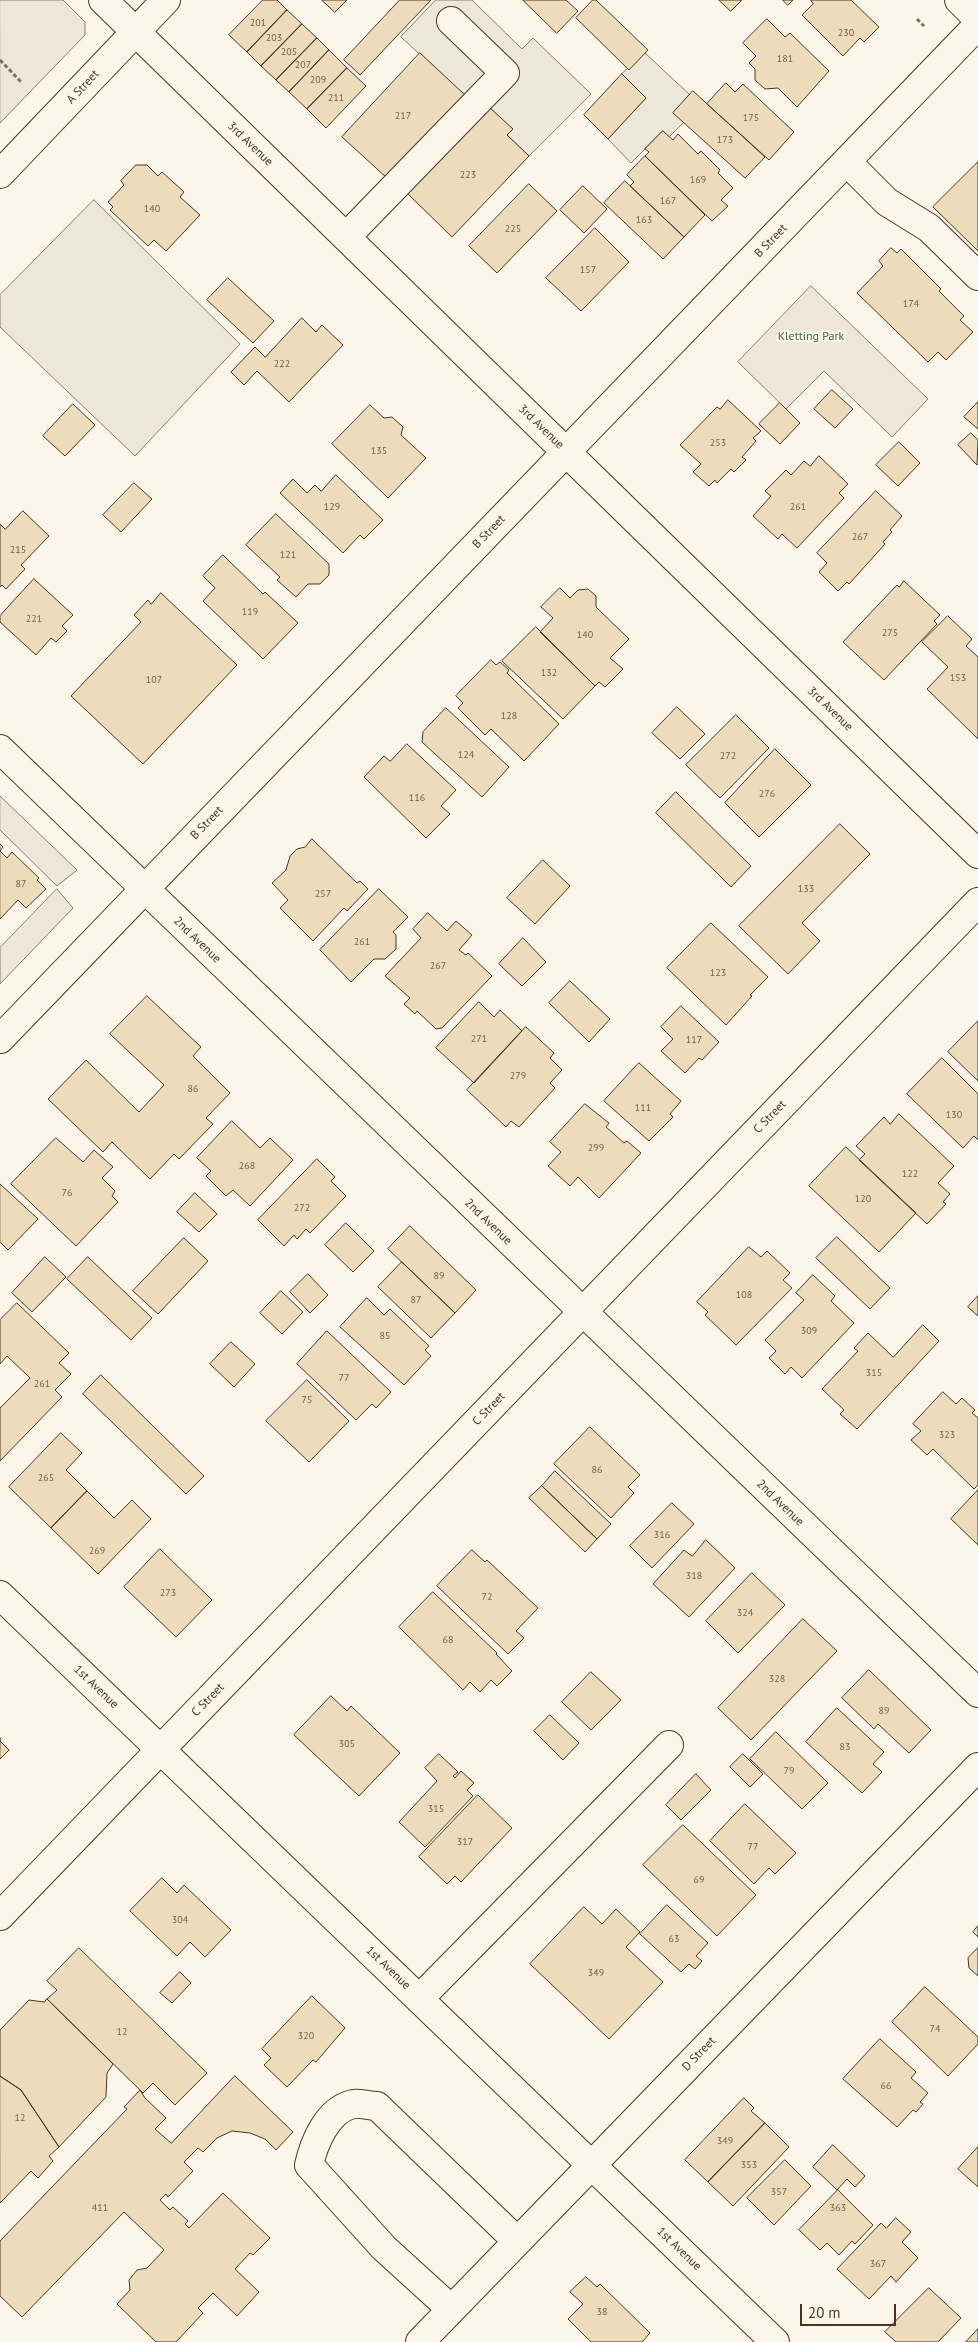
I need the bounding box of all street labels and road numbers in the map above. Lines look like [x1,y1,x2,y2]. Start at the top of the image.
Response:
street label: A Street [64,67,102,107]
street label: 3rd Avenue [224,119,276,169]
street label: B Street [752,221,790,261]
street label: 3rd Avenue [515,402,567,452]
street label: B Street [470,512,508,552]
street label: 3rd Avenue [804,684,856,734]
street label: B Street [188,803,226,843]
street label: 2nd Avenue [170,914,224,966]
street label: C Street [751,1097,789,1137]
street label: 2nd Avenue [461,1196,515,1248]
street label: C Street [470,1389,508,1429]
street label: 2nd Avenue [753,1477,807,1529]
street label: 1st Avenue [71,1662,121,1712]
street label: C Street [189,1680,227,1720]
street label: 1st Avenue [363,1943,413,1993]
street label: D Street [679,2034,719,2074]
street label: 1st Avenue [654,2224,704,2274]

